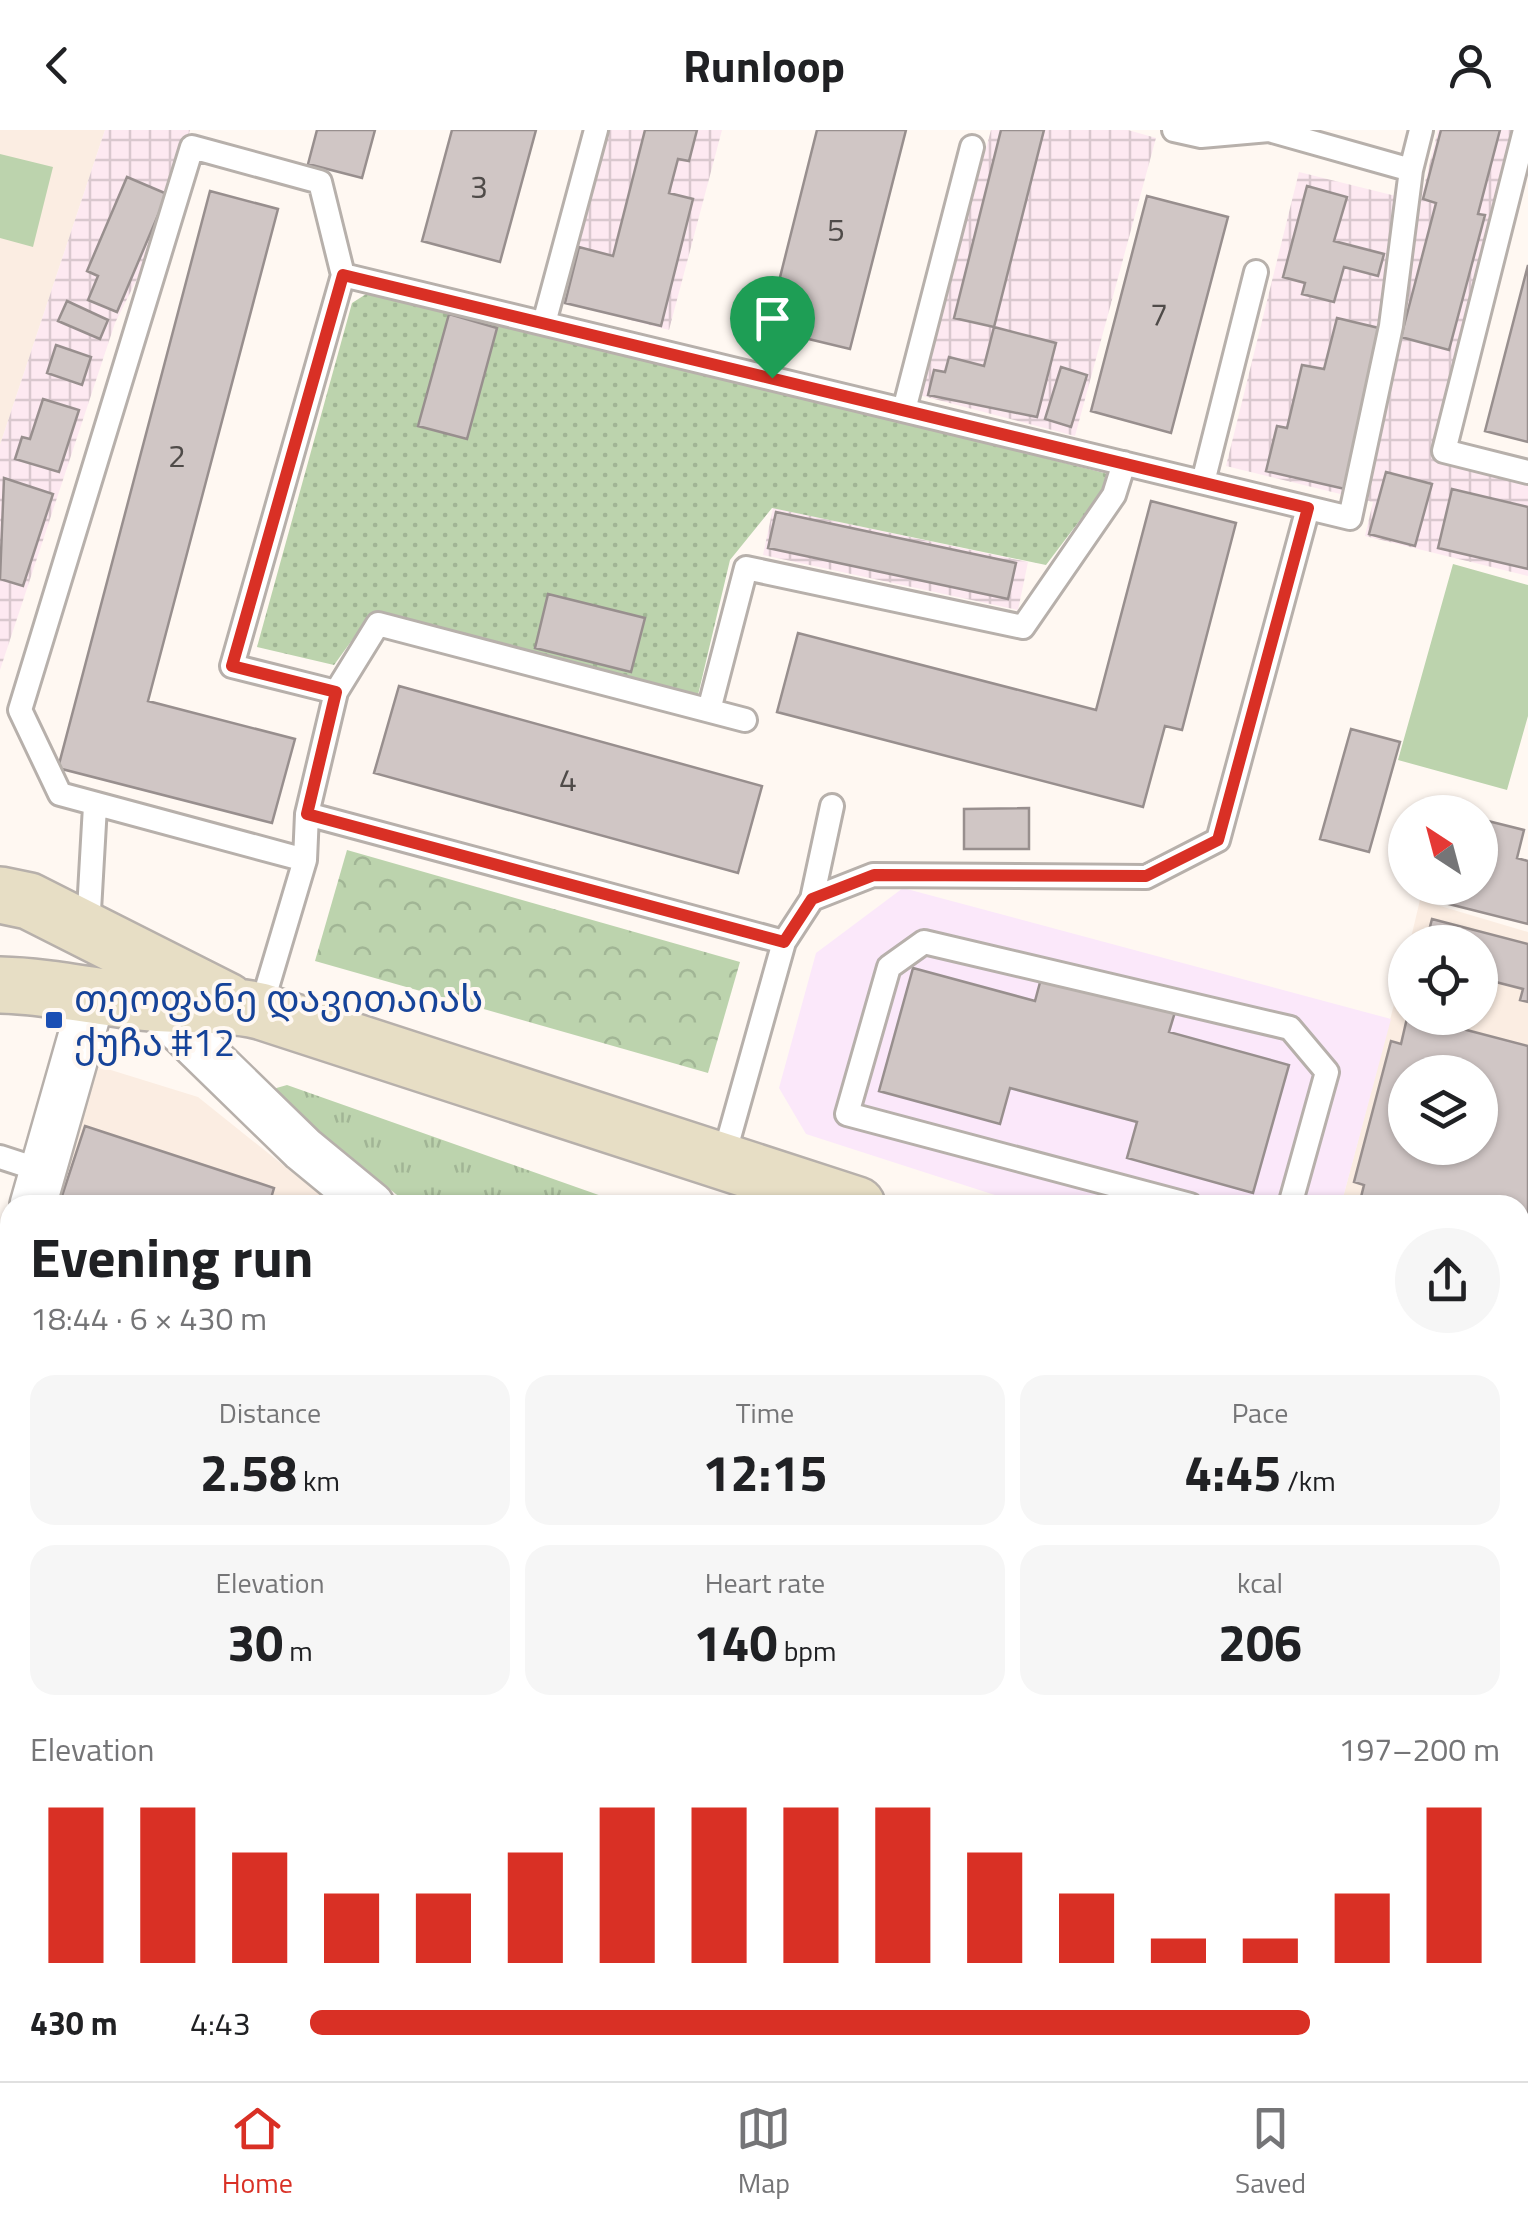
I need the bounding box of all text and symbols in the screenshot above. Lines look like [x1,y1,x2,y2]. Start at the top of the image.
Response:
text: Runloop [683,31,845,99]
icon: back [30,38,85,93]
icon: person [1443,38,1498,93]
house number: 3 [470,162,488,210]
house number: 5 [827,205,845,253]
pin [730,276,815,379]
house number: 7 [1150,290,1168,338]
icon: arrive [745,291,800,346]
house number: 2 [168,431,186,479]
house number: 4 [559,755,577,803]
north arrow [1388,795,1498,905]
map controls [1388,795,1498,1165]
button: locate [1388,925,1498,1035]
place label: თეოფანე დავითაიას ქუჩა #12 [74,969,483,1071]
marker: თეოფანე დავითაიას ქუჩა #12 [43,1009,65,1031]
button: layers [1388,1055,1498,1165]
text: Evening run [30,1215,313,1298]
button: share [1395,1228,1500,1333]
text: 18:44 · 6 × 430 m [30,1294,267,1342]
text: Distance [219,1391,321,1434]
text: Time [736,1391,794,1434]
text: Pace [1232,1391,1288,1434]
text: 2.58 [200,1434,297,1510]
text: 12:15 [703,1434,827,1510]
text: 4:45 [1184,1434,1281,1510]
text: km [297,1459,340,1502]
text: /km [1281,1459,1336,1502]
text: Elevation [216,1561,324,1604]
text: Heart rate [705,1561,825,1604]
text: kcal [1237,1561,1283,1604]
text: 30 [227,1604,283,1680]
text: 140 [693,1604,777,1680]
text: 206 [1218,1604,1302,1680]
text: m [283,1629,313,1672]
text: bpm [777,1629,837,1672]
text: Elevation [30,1725,154,1773]
text: 197–200 m [1338,1725,1500,1773]
text: 430 m [30,1999,118,2047]
text: 4:43 [190,1999,251,2047]
tab: Home [222,2101,293,2204]
tab: Map [736,2101,791,2204]
tab: Saved [1235,2101,1306,2204]

